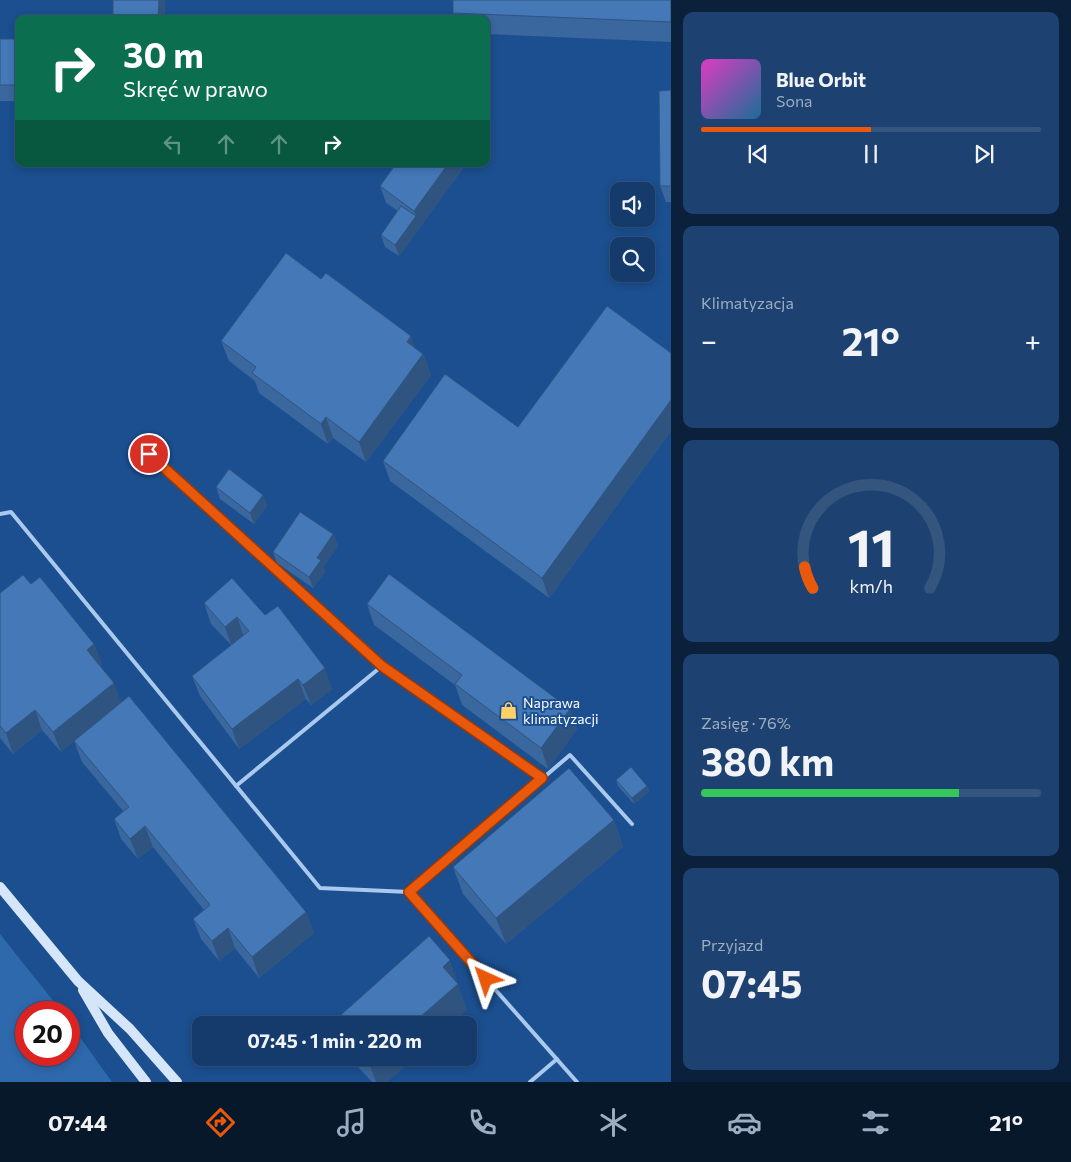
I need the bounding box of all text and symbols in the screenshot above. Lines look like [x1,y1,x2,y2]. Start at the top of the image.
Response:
text: 30 m [123,32,204,75]
icon: right [40,35,105,100]
text: Blue Orbit [776,68,866,91]
text: Skręć w prawo [123,75,268,102]
text: Sona [776,91,812,110]
icon: left [159,130,187,158]
icon: ahead [212,130,240,158]
icon: ahead [265,130,293,158]
icon: right [318,130,346,158]
icon: previous [744,140,772,168]
icon: pause [857,140,885,168]
icon: next [970,140,998,168]
map controls [610,182,655,282]
button: sound [610,182,655,227]
button: search [610,237,655,282]
text: Klimatyzacja [701,293,794,312]
text: 21° [842,317,900,364]
text: − [701,323,717,357]
text: + [1025,323,1041,357]
pin [128,433,170,475]
icon: arrive [135,440,163,468]
text: 11 [847,514,895,578]
text: km/h [849,575,893,597]
place label: Naprawa klimatyzacji [523,694,599,727]
shop icon: Naprawa klimatyzacji [499,700,519,720]
text: Zasięg · 76% [701,713,791,732]
text: 380 km [701,737,834,784]
text: Przyjazd [701,935,763,954]
position arrow [459,952,511,1004]
text: 07:45 [701,959,802,1006]
speed limit sign: 20 [15,1001,80,1066]
text: 07:45 · 1 min · 220 m [247,1029,422,1052]
icon: directions [203,1105,238,1140]
icon: music [334,1105,369,1140]
icon: phone [465,1105,500,1140]
icon: climate [596,1105,631,1140]
icon: car [727,1105,762,1140]
icon: filters [858,1105,893,1140]
text: 07:44 [48,1109,107,1136]
text: 21° [989,1109,1023,1136]

